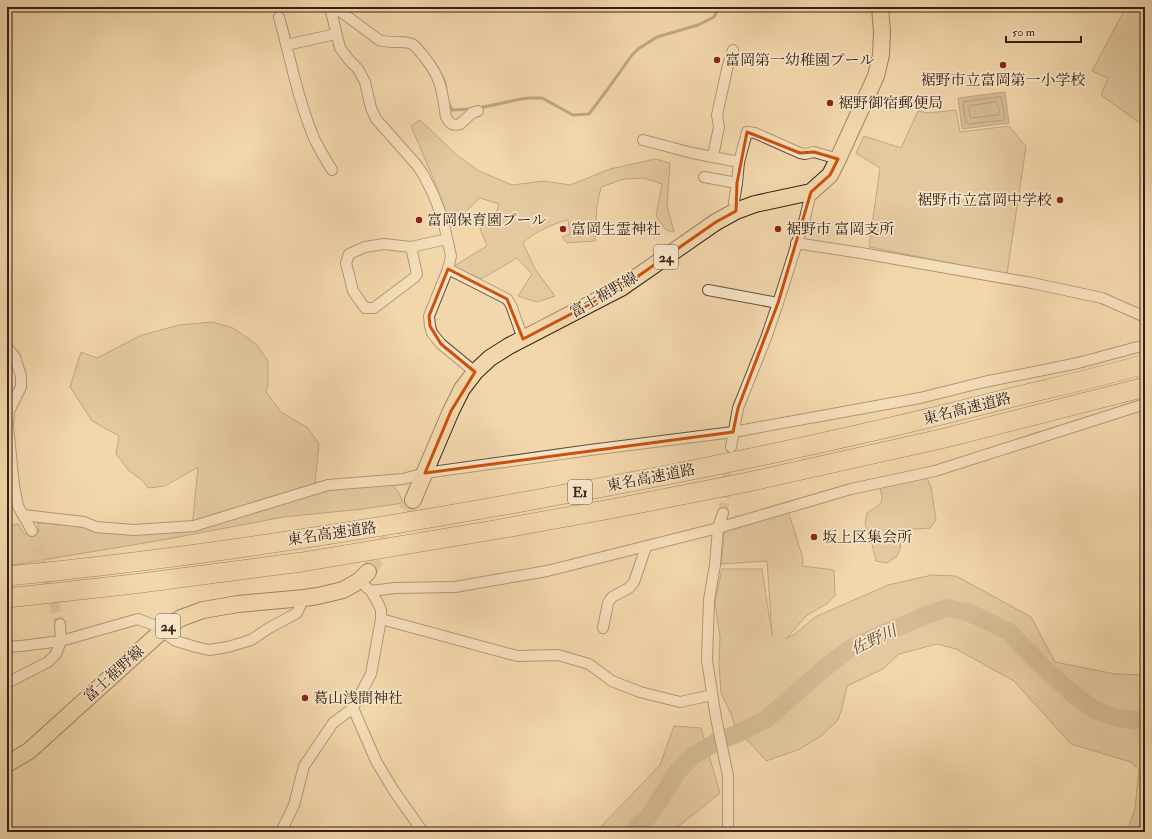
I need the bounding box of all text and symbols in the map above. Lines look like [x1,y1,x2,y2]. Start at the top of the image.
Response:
scale bar [1006,18,1081,44]
text: 50 m [1012,25,1036,40]
place label: 富岡第一幼稚園プール [725,51,874,70]
marker: 富岡第一幼稚園プール [712,55,722,65]
marker: 裾野市立富岡第一小学校 [998,60,1008,70]
place label: 裾野市立富岡第一小学校 [920,71,1086,90]
place label: 裾野御宿郵便局 [838,94,943,113]
marker: 裾野御宿郵便局 [825,98,835,108]
place label: 裾野市立富岡中学校 [917,191,1052,210]
marker: 裾野市立富岡中学校 [1055,195,1065,205]
place label: 富岡保育園プール [427,211,546,230]
marker: 富岡保育園プール [414,215,424,225]
place label: 富岡生霊神社 [571,220,661,239]
place label: 裾野市 富岡支所 [786,220,894,239]
marker: 富岡生霊神社 [558,224,568,234]
marker: 裾野市 富岡支所 [773,224,783,234]
road number: 24 [654,245,678,269]
street label: 富士裾野線 [567,268,641,322]
street label: 東名高速道路 [921,389,1013,429]
street label: 東名高速道路 [605,460,697,496]
road number: E1 [568,480,592,504]
street label: 東名高速道路 [286,518,378,550]
place label: 坂上区集会所 [822,528,912,547]
marker: 坂上区集会所 [809,532,819,542]
road number: 24 [156,614,180,638]
water label: 佐野川 [848,620,902,659]
street label: 富士裾野線 [80,642,148,706]
place label: 葛山浅間神社 [313,689,403,708]
marker: 葛山浅間神社 [300,693,310,703]

